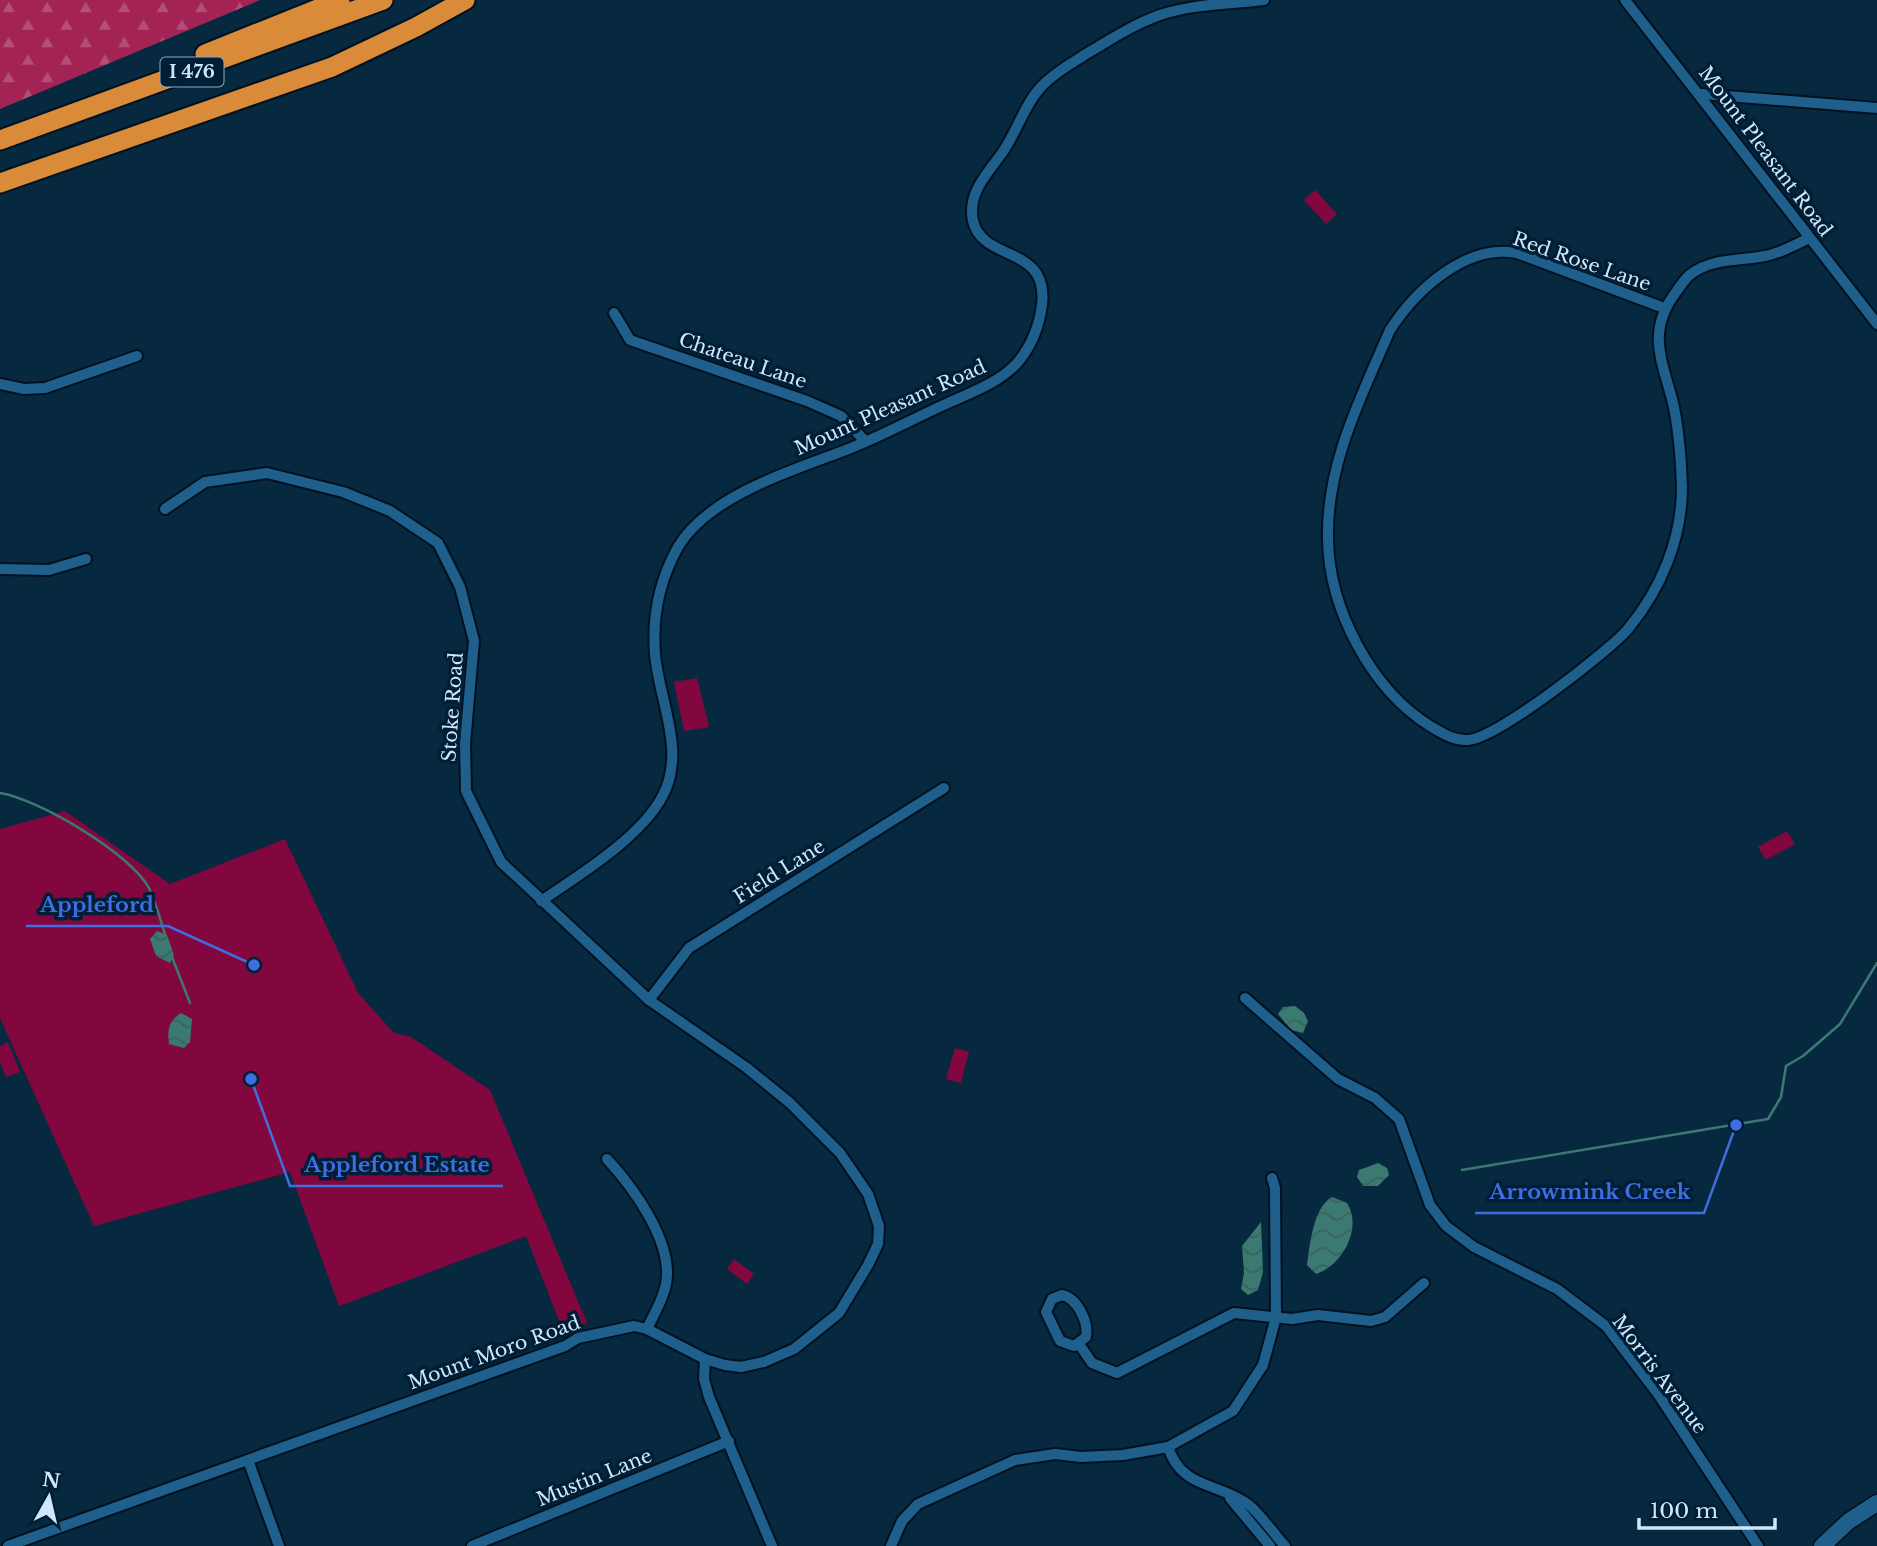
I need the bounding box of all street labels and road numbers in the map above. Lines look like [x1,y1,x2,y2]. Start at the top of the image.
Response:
road number: I 476 [160,58,224,86]
street label: Mount Pleasant Road [1694,62,1837,241]
street label: Red Rose Lane [1510,227,1654,296]
street label: Chateau Lane [676,328,810,393]
street label: Mount Pleasant Road [791,355,990,460]
street label: Stoke Road [437,651,468,763]
street label: Field Lane [730,834,829,908]
street label: Morris Avenue [1607,1310,1712,1438]
street label: Mount Moro Road [405,1311,583,1394]
street label: Mustin Lane [533,1444,655,1511]

